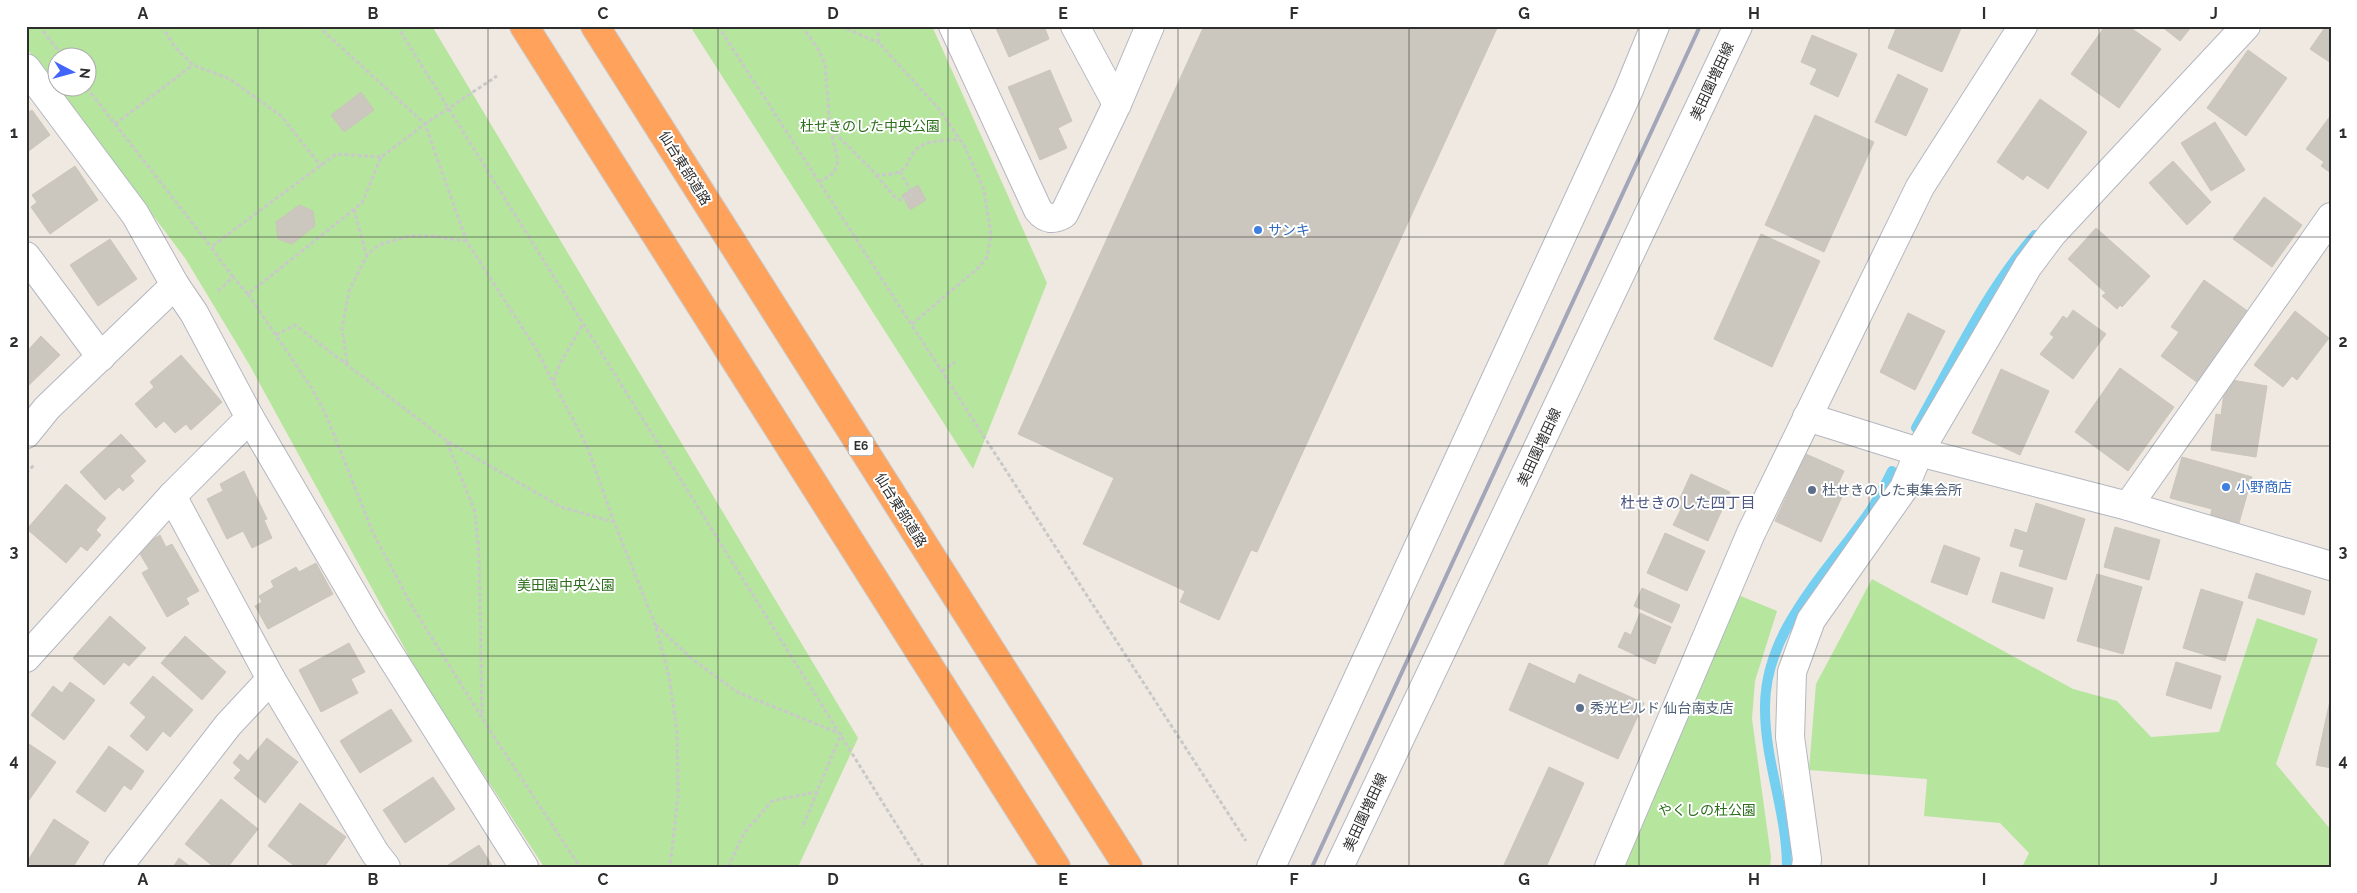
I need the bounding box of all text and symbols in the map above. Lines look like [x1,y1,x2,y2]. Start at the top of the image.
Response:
text: A [138,4,149,23]
text: B [368,4,379,23]
text: C [598,4,609,23]
text: D [827,4,839,23]
text: E [1058,4,1068,23]
text: F [1289,4,1299,23]
text: G [1518,4,1530,23]
text: H [1748,4,1760,23]
text: I [1982,4,1986,23]
text: J [2210,4,2218,23]
street label: 美田園増田線 [1687,40,1737,122]
north arrow [48,48,98,98]
text: N [76,67,93,80]
park label: 杜せきのした中央公園 [800,118,940,134]
text: 1 [10,123,18,142]
text: 1 [2339,123,2347,142]
street label: 仙台東部道路 [656,128,714,208]
place label: サンキ [1268,222,1310,238]
marker: サンキ [1252,224,1264,236]
text: 2 [9,332,19,351]
text: 2 [2338,332,2348,351]
street label: 美田園増田線 [1514,406,1564,488]
road number: E6 [848,436,874,456]
street label: 仙台東部道路 [872,470,930,550]
place label: 小野商店 [2236,479,2292,495]
marker: 小野商店 [2220,481,2232,493]
place label: 杜せきのした東集会所 [1822,482,1962,498]
marker: 杜せきのした東集会所 [1806,484,1818,496]
district label: 杜せきのした四丁目 [1620,494,1756,512]
text: 3 [10,542,19,561]
text: 3 [2339,542,2348,561]
park label: 美田園中央公園 [517,577,615,593]
place label: 秀光ビルド 仙台南支店 [1590,700,1734,716]
marker: 秀光ビルド 仙台南支店 [1574,702,1586,714]
text: 4 [9,751,19,770]
text: 4 [2338,751,2348,770]
street label: 美田園増田線 [1340,771,1390,853]
park label: やくしの杜公園 [1658,802,1756,818]
text: A [138,870,149,889]
text: B [368,870,379,889]
text: C [598,870,609,889]
text: D [827,870,839,889]
text: E [1058,870,1068,889]
text: F [1289,870,1299,889]
text: G [1518,870,1530,889]
text: H [1748,870,1760,889]
text: I [1982,870,1986,889]
text: J [2210,870,2218,889]

